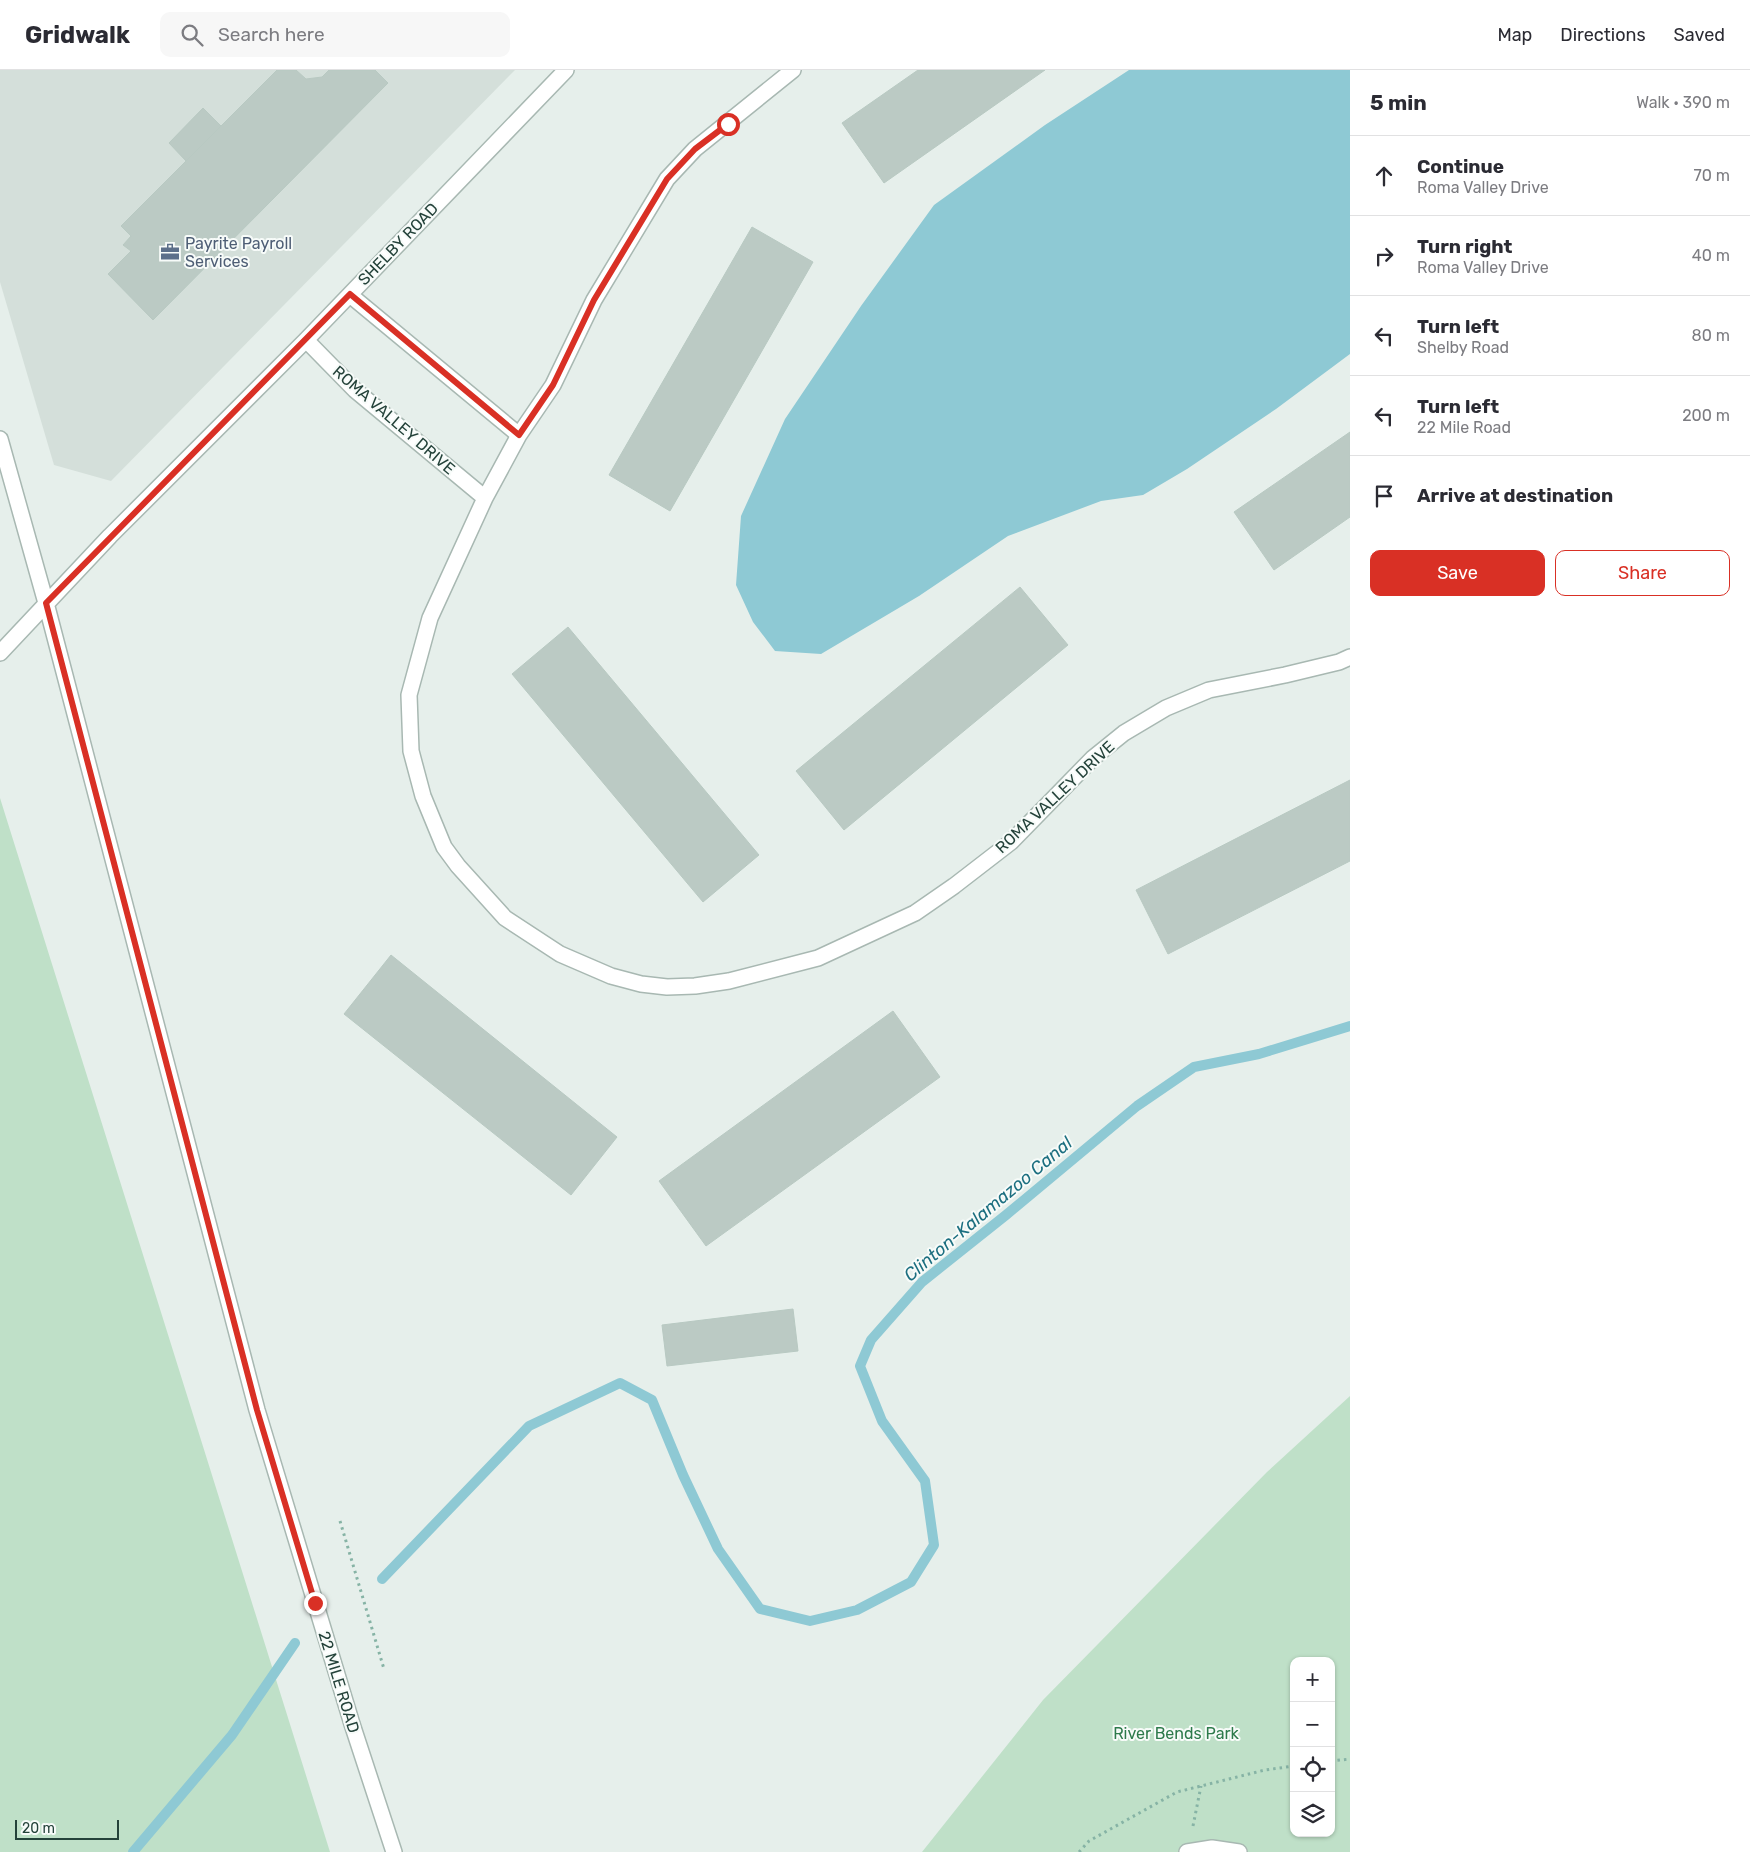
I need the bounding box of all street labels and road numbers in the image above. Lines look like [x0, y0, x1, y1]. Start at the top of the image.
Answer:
street label: SHELBY ROAD [354, 199, 442, 289]
street label: ROMA VALLEY DRIVE [329, 362, 459, 478]
street label: ROMA VALLEY DRIVE [992, 737, 1118, 857]
street label: 22 MILE ROAD [315, 1629, 363, 1735]

